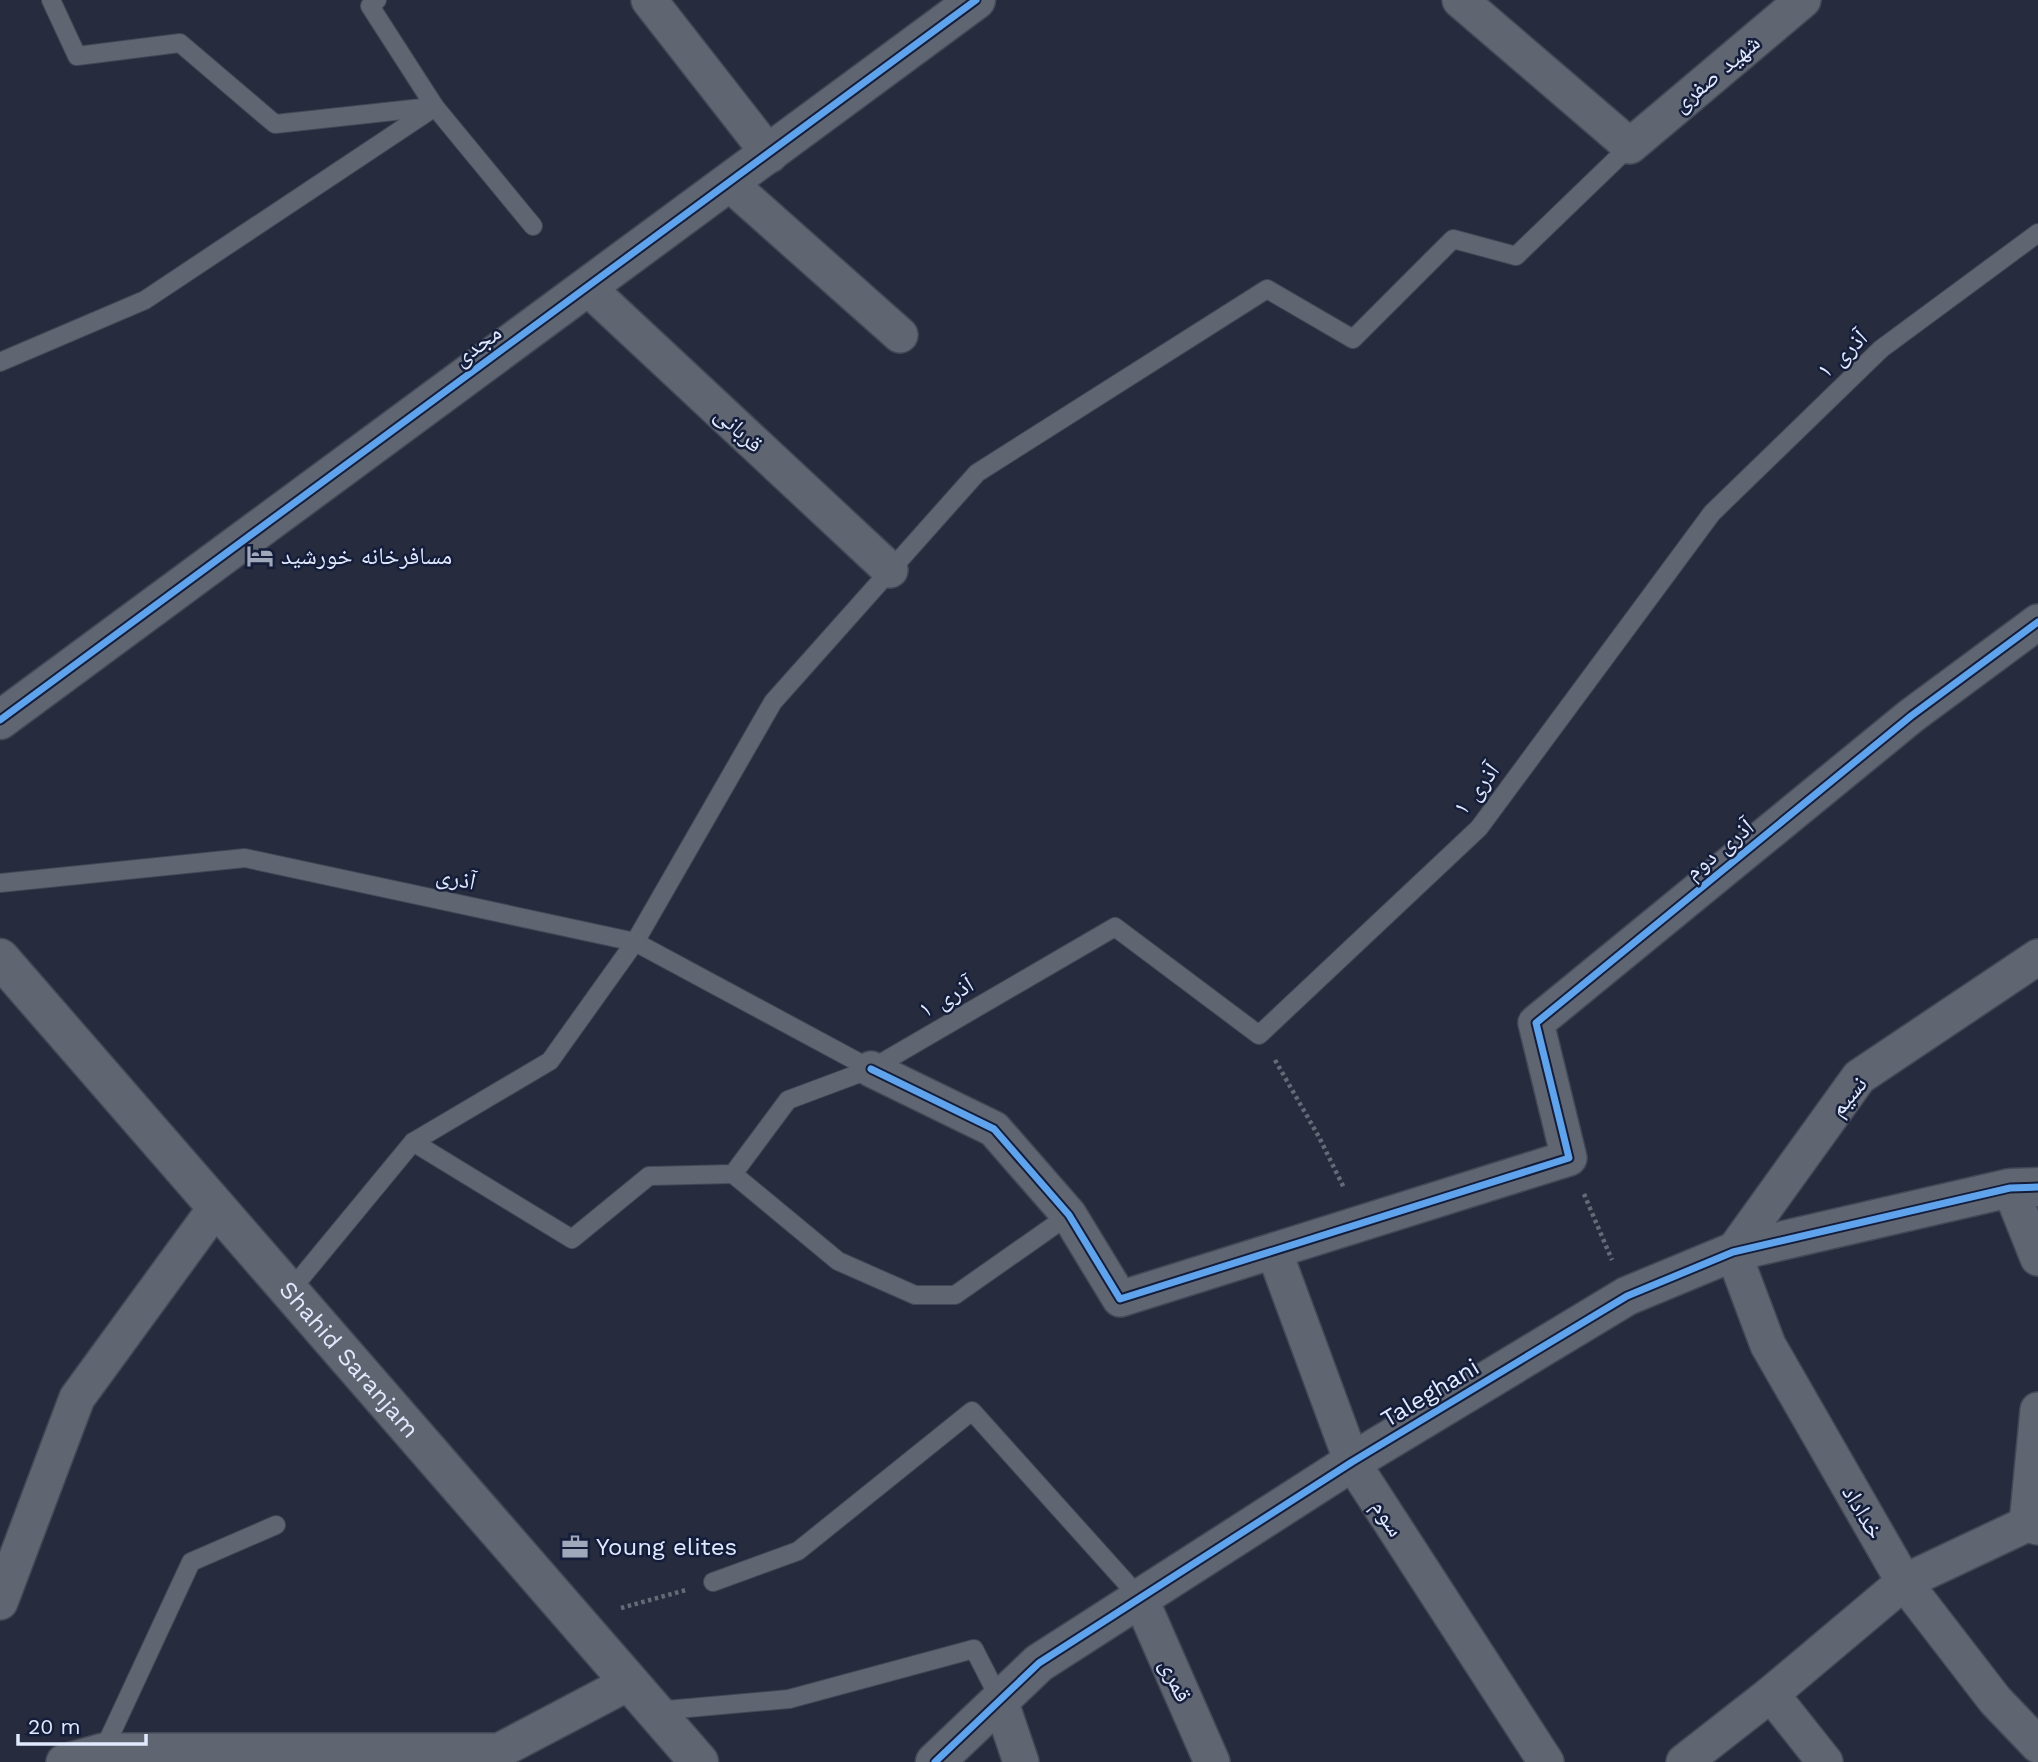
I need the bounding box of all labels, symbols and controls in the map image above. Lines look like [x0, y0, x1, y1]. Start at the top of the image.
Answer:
street label: شهید صفری [1666, 28, 1766, 118]
street label: مجدی [447, 318, 507, 372]
street label: آذری ۱ [1811, 323, 1874, 384]
street label: قربانی [709, 400, 769, 458]
hotel icon: مسافرخانه خورشید [245, 541, 275, 571]
place label: مسافرخانه خورشید [281, 542, 452, 570]
street label: آذری ۱ [1447, 757, 1506, 821]
street label: آذری دوم [1679, 812, 1761, 887]
street label: آذری [434, 860, 479, 896]
street label: آذری ۱ [914, 970, 979, 1024]
street label: نسیم [1823, 1070, 1874, 1123]
street label: Shahid Saranjam [274, 1276, 425, 1443]
street label: Taleghani [1376, 1353, 1484, 1433]
street label: خداداد [1836, 1480, 1890, 1544]
street label: سوم [1364, 1494, 1410, 1543]
office icon: Young elites [560, 1532, 590, 1562]
place label: Young elites [596, 1533, 737, 1561]
street label: قمری [1154, 1654, 1198, 1706]
scale bar [18, 1702, 145, 1746]
text: 20 m [28, 1714, 80, 1739]

